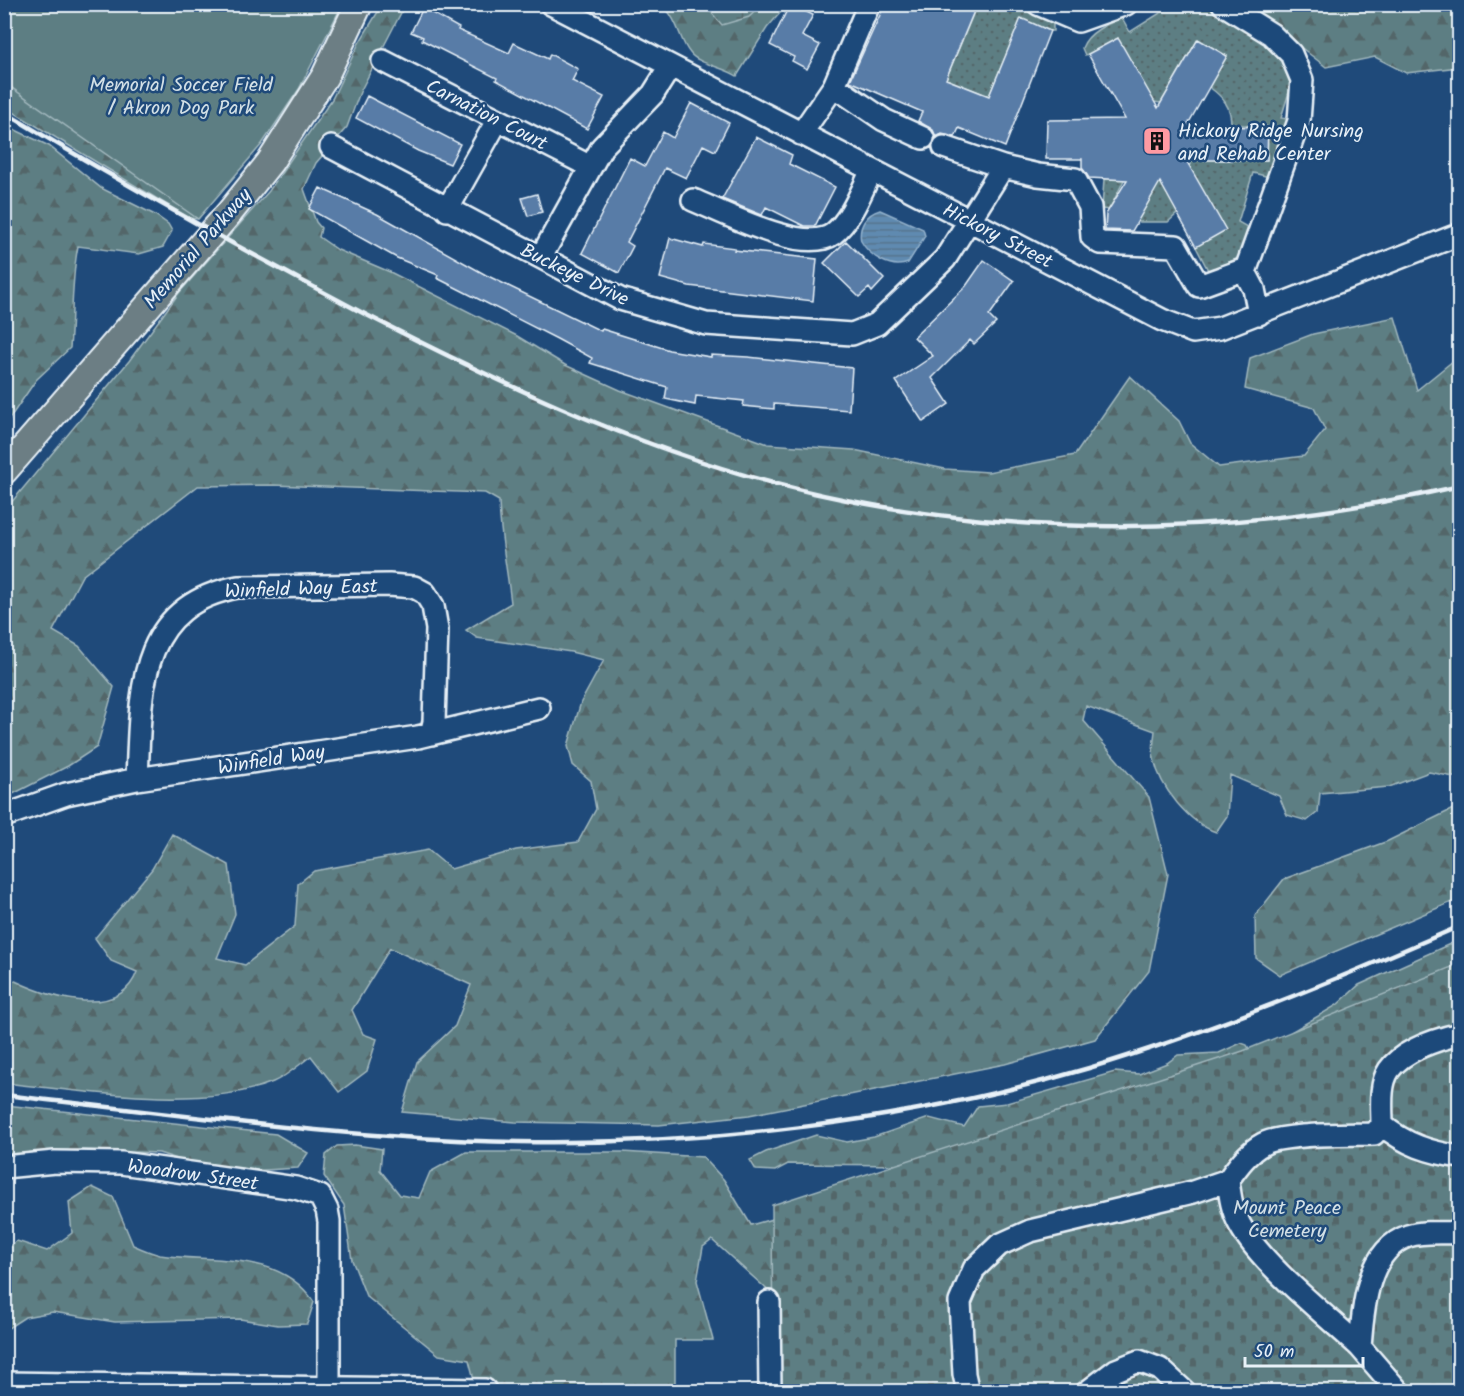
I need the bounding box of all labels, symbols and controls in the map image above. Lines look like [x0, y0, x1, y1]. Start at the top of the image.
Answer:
park label: Memorial Soccer Field / Akron Dog Park [89, 70, 274, 125]
street label: Carnation Court [419, 71, 553, 160]
place label: Hickory Ridge Nursing and Rehab Center [1178, 116, 1364, 171]
building icon: Hickory Ridge Nursing and Rehab Center [1141, 125, 1173, 157]
street label: Memorial Parkway [137, 181, 261, 317]
street label: Hickory Street [936, 195, 1058, 278]
street label: Buckeye Drive [514, 236, 634, 316]
street label: Winfield Way East [224, 571, 378, 609]
street label: Winfield Way [216, 737, 328, 785]
street label: Woodrow Street [125, 1151, 260, 1201]
park label: Mount Peace Cemetery [1233, 1193, 1341, 1248]
scale bar [1245, 1330, 1364, 1368]
text: 50 m [1254, 1338, 1294, 1367]

